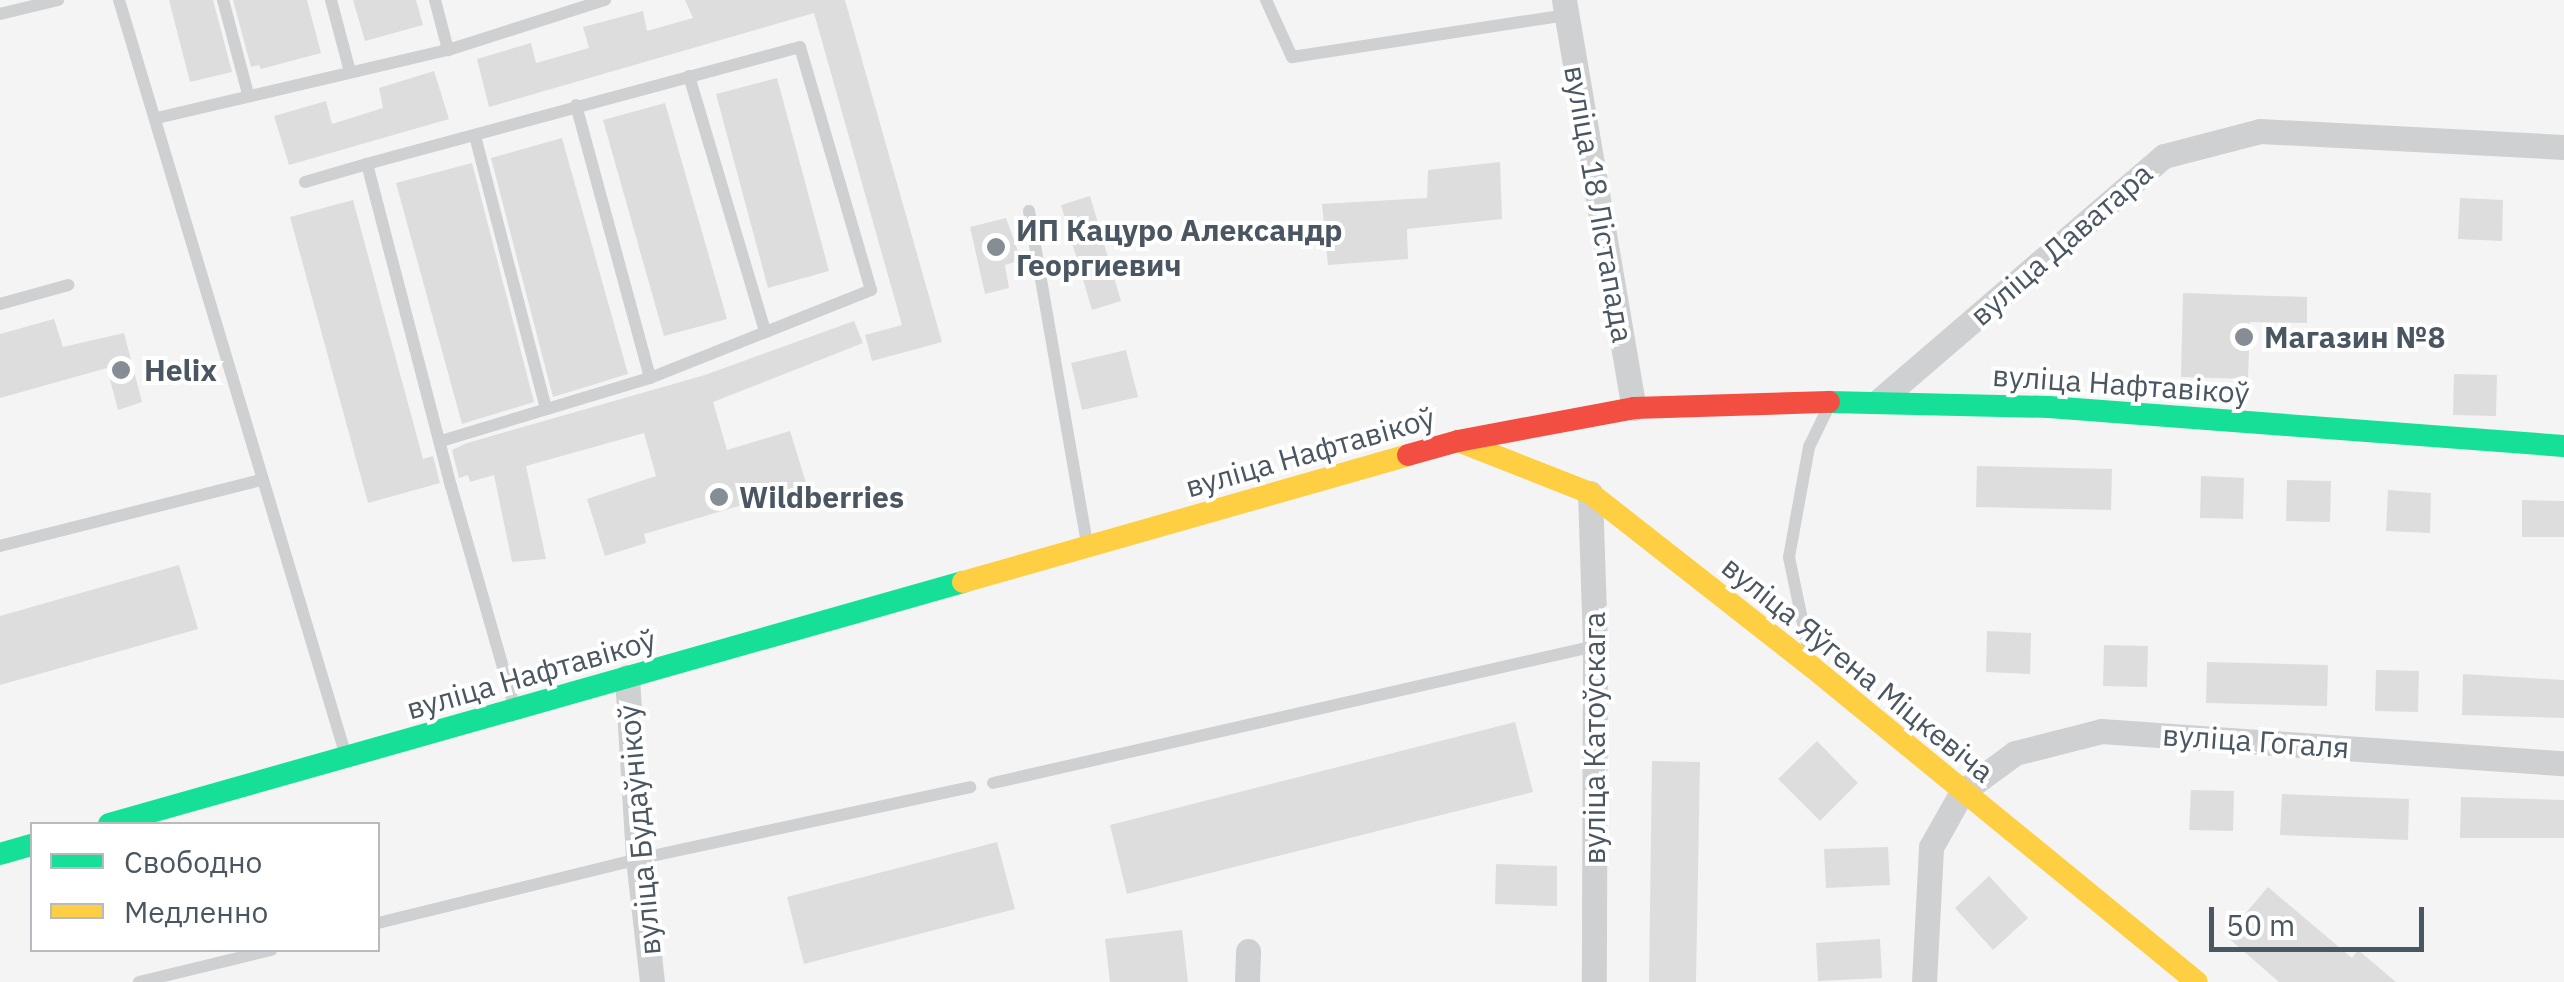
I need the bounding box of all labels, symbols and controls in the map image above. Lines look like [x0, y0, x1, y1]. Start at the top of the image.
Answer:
street label: вуліца 18 Лістапада [1557, 63, 1641, 345]
street label: вуліца Даватара [1963, 155, 2159, 333]
place label: ИП Кацуро Александр Георгиевич [1016, 212, 1343, 282]
marker: ИП Кацуро Александр Георгиевич [985, 236, 1007, 258]
place label: Магазин №8 [2264, 319, 2445, 355]
marker: Магазин №8 [2233, 326, 2255, 348]
place label: Helix [144, 352, 217, 388]
marker: Helix [108, 357, 134, 383]
street label: вуліца Нафтавікоў [1991, 357, 2251, 411]
street label: вуліца Нафтавікоў [1181, 399, 1439, 505]
place label: Wildberries [739, 479, 904, 515]
marker: Wildberries [708, 486, 730, 508]
street label: вуліца Яўгена Міцкевіча [1715, 548, 2001, 790]
street label: вуліца Катоўскага [1576, 612, 1612, 864]
street label: вуліца Нафтавікоў [402, 621, 660, 727]
street label: вуліца Будаўнікоў [610, 703, 668, 957]
street label: вуліца Гогаля [2161, 717, 2351, 765]
legend [30, 822, 380, 952]
text: Свободно [124, 842, 262, 881]
scale bar [2214, 887, 2429, 949]
text: Медленно [124, 892, 268, 931]
text: 50 m [2226, 905, 2295, 944]

